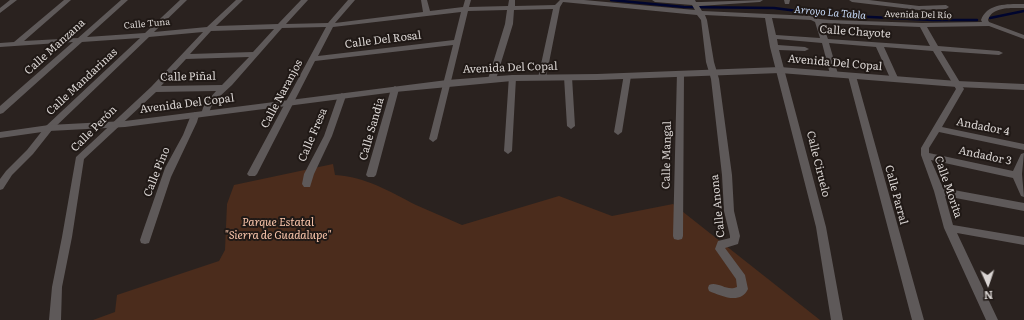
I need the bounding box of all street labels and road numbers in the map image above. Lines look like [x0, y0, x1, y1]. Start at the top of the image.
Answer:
street label: Avenida Del Río [884, 9, 952, 21]
street label: Calle Manzana [22, 16, 88, 78]
street label: Calle Tuna [123, 17, 171, 31]
street label: Calle Chayote [819, 23, 891, 41]
street label: Calle Del Rosal [344, 29, 422, 51]
street label: Calle Mandarinas [44, 46, 120, 118]
street label: Avenida Del Copal [787, 52, 883, 74]
street label: Calle Naranjos [258, 57, 306, 131]
street label: Avenida Del Copal [462, 60, 558, 76]
street label: Calle Piñal [160, 70, 216, 84]
street label: Avenida Del Copal [139, 92, 235, 116]
street label: Calle Sandia [357, 96, 387, 162]
street label: Calle Perón [68, 103, 120, 155]
street label: Calle Fresa [296, 106, 330, 164]
street label: Andador 4 [955, 115, 1011, 139]
street label: Calle Mangal [660, 121, 674, 189]
street label: Calle Ciruelo [803, 130, 833, 198]
street label: Andador 3 [957, 144, 1013, 168]
street label: Calle Pino [141, 145, 173, 199]
street label: Calle Morita [931, 154, 965, 220]
street label: Calle Parral [882, 164, 910, 226]
street label: Calle Anona [708, 174, 728, 238]

